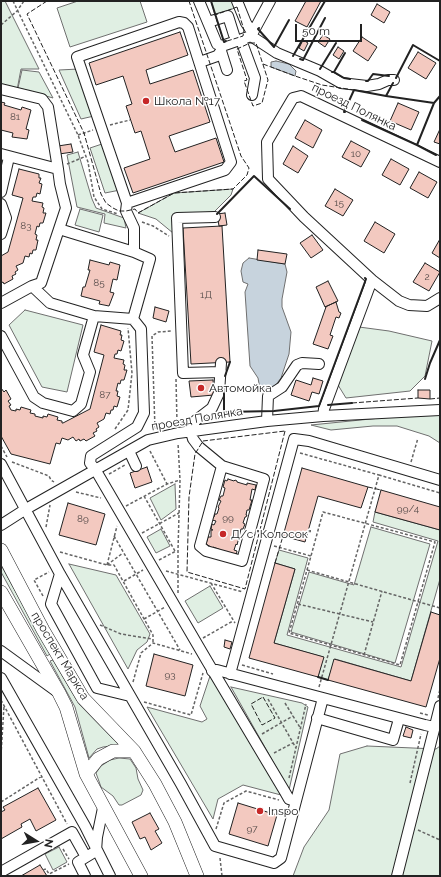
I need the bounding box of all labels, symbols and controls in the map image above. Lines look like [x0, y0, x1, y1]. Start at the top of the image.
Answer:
scale bar [297, 16, 364, 42]
text: 50 m [302, 24, 330, 38]
street label: проезд Полянка [309, 80, 399, 134]
place label: Школа №17 [154, 94, 220, 108]
marker: Школа №17 [141, 96, 151, 106]
house number: 81 [10, 111, 20, 123]
house number: 10 [351, 148, 361, 160]
house number: 15 [334, 197, 344, 209]
house number: 83 [20, 220, 32, 232]
house number: 2 [424, 271, 430, 283]
house number: 85 [93, 277, 105, 289]
house number: 1Д [200, 289, 212, 301]
place label: Автомойка [209, 381, 272, 395]
marker: Автомойка [196, 383, 206, 393]
house number: 87 [99, 389, 111, 401]
street label: проезд Полянка [150, 404, 244, 434]
house number: 99/4 [397, 503, 419, 515]
house number: 99 [222, 512, 234, 524]
house number: 89 [77, 513, 89, 525]
place label: Д/с "Колосок" [231, 527, 312, 541]
marker: Д/с "Колосок" [218, 529, 228, 539]
street label: проспект Маркса [28, 609, 92, 703]
house number: 93 [164, 669, 176, 681]
place label: Inspo [268, 804, 298, 818]
marker: Inspo [255, 806, 265, 816]
north arrow [16, 821, 56, 861]
house number: 97 [246, 823, 258, 835]
text: N [41, 838, 55, 849]

